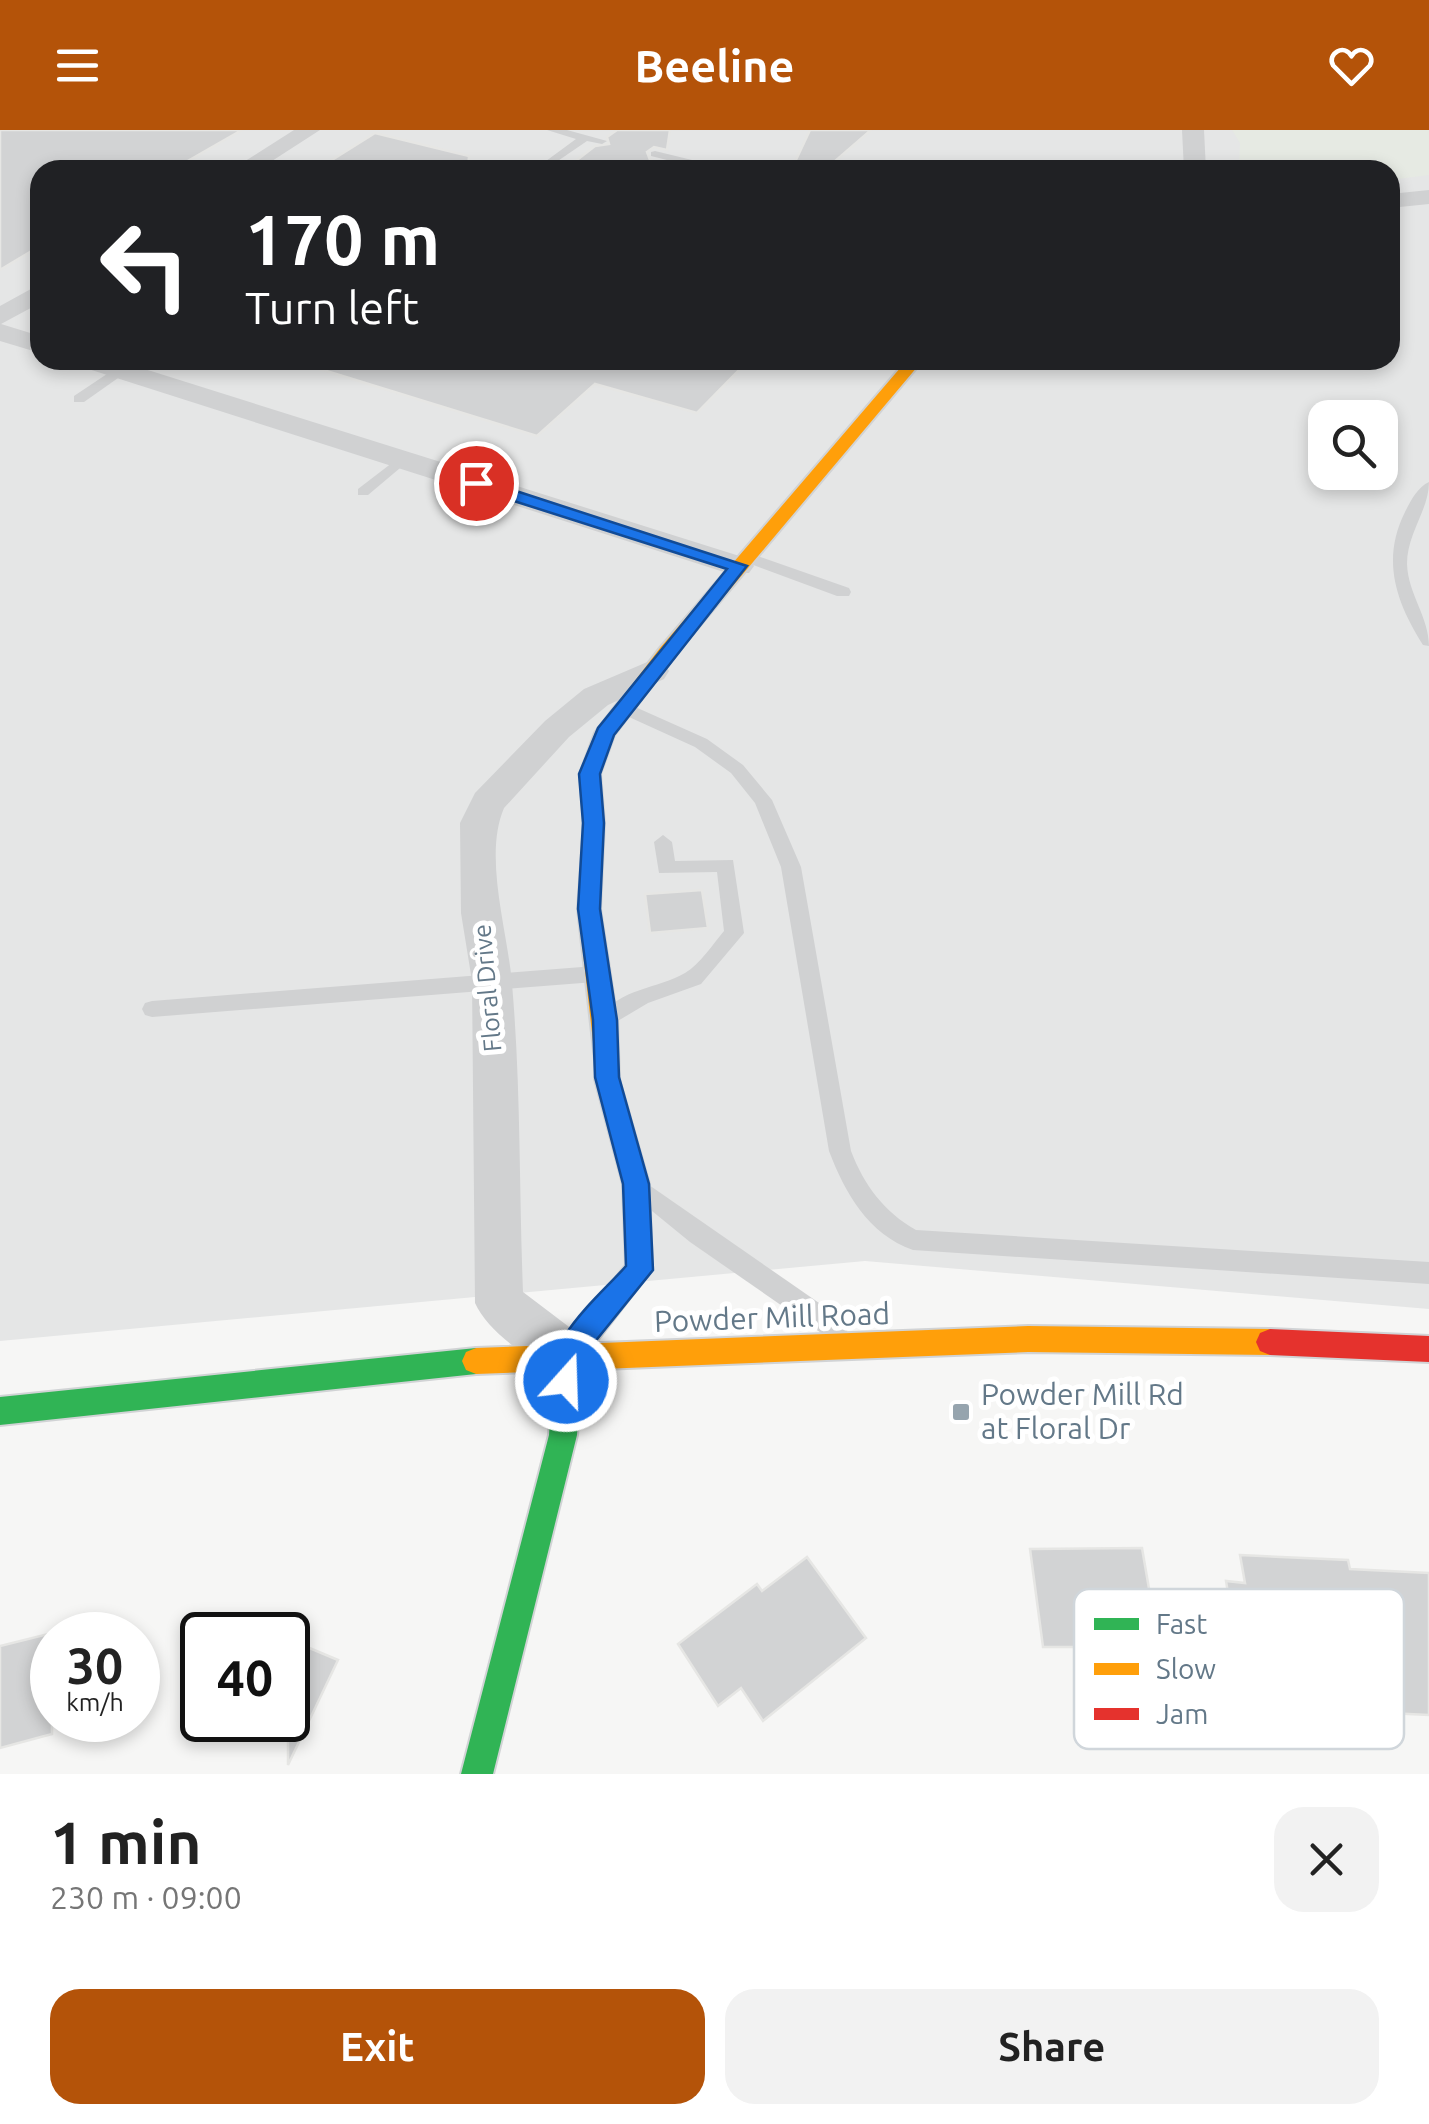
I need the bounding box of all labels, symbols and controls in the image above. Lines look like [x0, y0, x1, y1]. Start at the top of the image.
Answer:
icon: menu [50, 38, 105, 93]
icon: heart [1324, 38, 1379, 93]
text: Beeline [634, 40, 795, 91]
icon: left [80, 200, 210, 330]
text: 170 m [245, 200, 440, 278]
text: Turn left [245, 282, 419, 333]
map controls [1308, 400, 1398, 490]
button: search [1308, 400, 1398, 490]
pin [434, 441, 519, 526]
icon: arrive [449, 456, 504, 511]
street label: Floral Drive [467, 923, 507, 1053]
street label: Powder Mill Road [654, 1296, 890, 1338]
position arrow [514, 1329, 618, 1433]
place label: Powder Mill Rd at Floral Dr [981, 1377, 1184, 1445]
marker: Powder Mill Rd at Floral Dr [950, 1401, 972, 1423]
legend [1074, 1589, 1404, 1749]
text: Fast [1156, 1608, 1207, 1639]
speed limit sign: 40 [180, 1612, 310, 1742]
text: 30 [67, 1637, 123, 1693]
text: Slow [1156, 1653, 1216, 1684]
text: km/h [66, 1688, 124, 1716]
text: Jam [1156, 1698, 1208, 1729]
button: close [1274, 1807, 1379, 1912]
text: 1 min [50, 1808, 202, 1875]
text: 230 m · 09:00 [50, 1879, 242, 1915]
button: Exit [50, 1989, 705, 2104]
button: Share [725, 1989, 1379, 2104]

